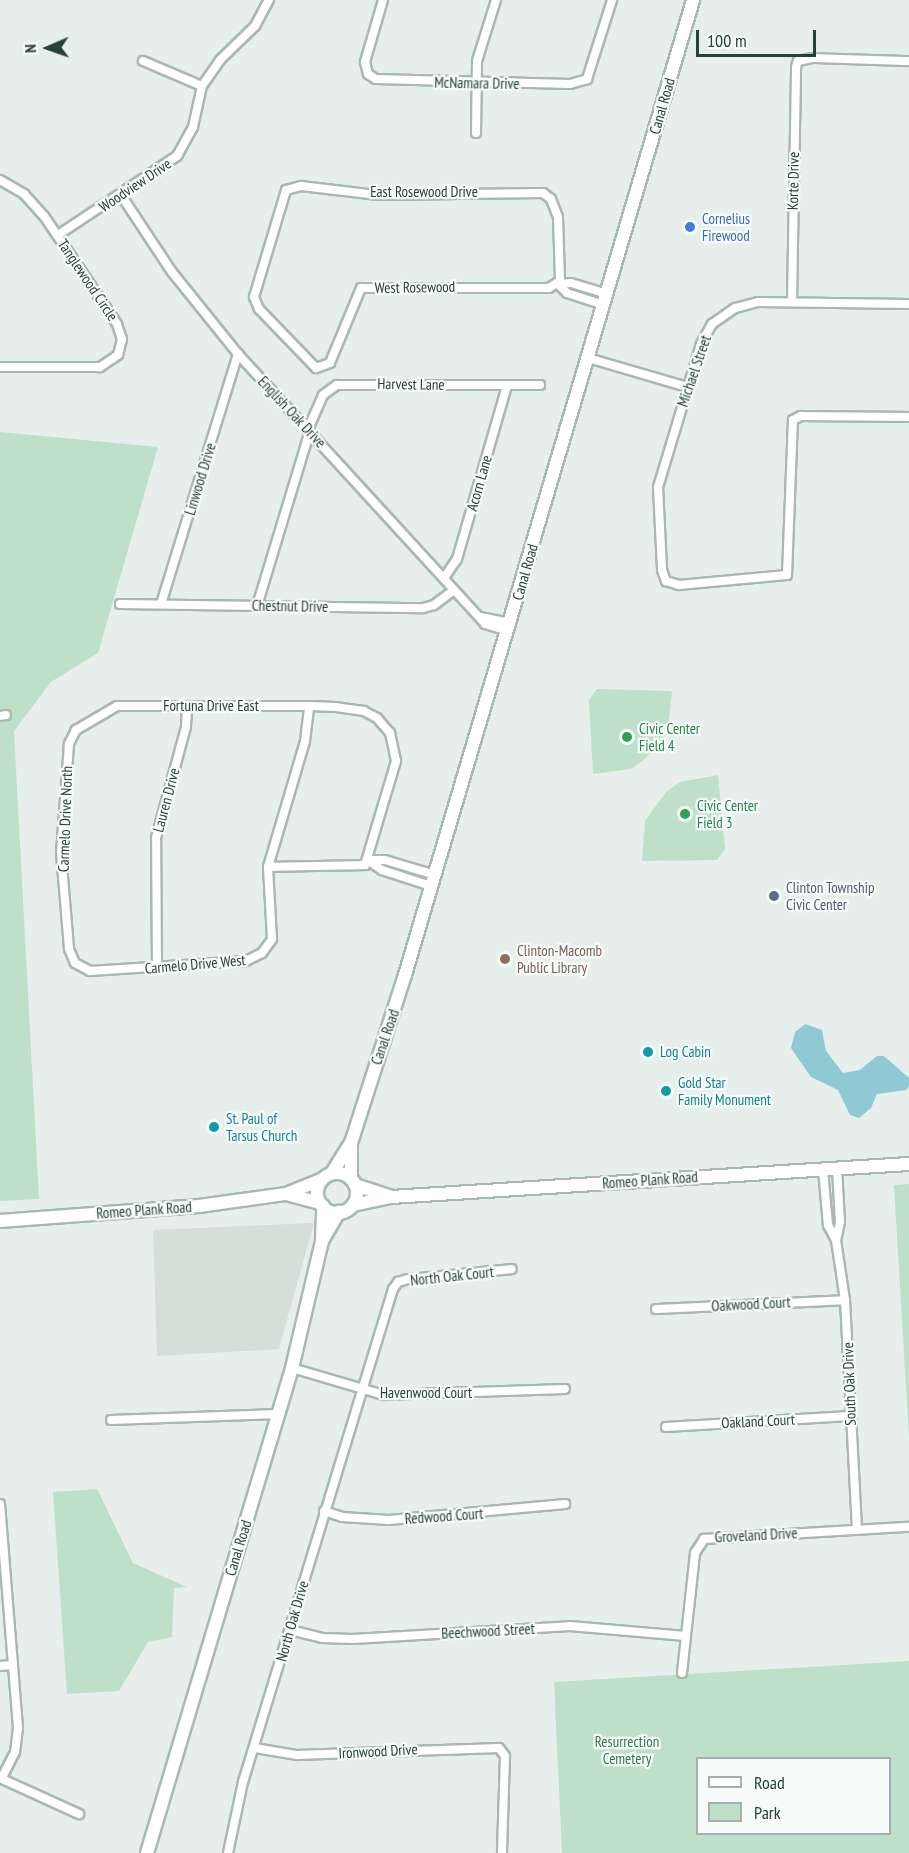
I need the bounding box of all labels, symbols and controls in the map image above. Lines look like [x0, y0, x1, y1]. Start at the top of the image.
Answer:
north arrow [18, 18, 78, 78]
scale bar [699, 18, 819, 56]
text: 100 m [707, 29, 747, 52]
text: N [20, 44, 40, 53]
street label: McNamara Drive [434, 73, 520, 93]
street label: Canal Road [645, 76, 679, 136]
street label: Korte Drive [783, 152, 803, 210]
street label: Woodview Drive [95, 154, 175, 216]
street label: East Rosewood Drive [370, 183, 478, 201]
place label: Cornelius Firewood [702, 209, 750, 244]
marker: Cornelius Firewood [683, 220, 697, 234]
street label: Tanglewood Circle [54, 236, 122, 324]
street label: West Rosewood [375, 277, 455, 297]
street label: Michael Street [673, 333, 715, 409]
street label: English Oak Drive [254, 372, 330, 452]
street label: Harvest Lane [377, 374, 445, 394]
street label: Linwood Drive [180, 441, 220, 517]
street label: Acorn Lane [462, 453, 496, 513]
street label: Canal Road [508, 542, 542, 602]
street label: Chestnut Drive [252, 596, 328, 616]
street label: Fortuna Drive East [163, 697, 259, 715]
place label: Civic Center Field 4 [639, 719, 700, 754]
marker: Civic Center Field 4 [620, 730, 634, 744]
street label: Carmelo Drive North [54, 766, 76, 872]
street label: Lauren Drive [149, 766, 183, 834]
place label: Civic Center Field 3 [697, 796, 758, 831]
marker: Civic Center Field 3 [678, 807, 692, 821]
place label: Clinton Township Civic Center [786, 878, 875, 913]
marker: Clinton Township Civic Center [767, 889, 781, 903]
place label: Clinton-Macomb Public Library [517, 941, 602, 976]
street label: Carmelo Drive West [144, 951, 246, 977]
marker: Clinton-Macomb Public Library [498, 952, 512, 966]
street label: Canal Road [367, 1007, 403, 1067]
place label: Log Cabin [660, 1043, 711, 1061]
marker: Log Cabin [641, 1045, 655, 1059]
place label: Gold Star Family Monument [678, 1073, 771, 1108]
marker: Gold Star Family Monument [659, 1084, 673, 1098]
place label: St. Paul of Tarsus Church [226, 1109, 297, 1144]
marker: St. Paul of Tarsus Church [207, 1120, 221, 1134]
street label: Romeo Plank Road [601, 1168, 699, 1192]
street label: Romeo Plank Road [95, 1198, 193, 1222]
street label: North Oak Court [409, 1263, 495, 1289]
street label: Oakwood Court [711, 1293, 791, 1315]
street label: South Oak Drive [839, 1342, 859, 1426]
street label: Havenwood Court [380, 1384, 472, 1402]
street label: Oakland Court [721, 1410, 795, 1432]
street label: Redwood Court [404, 1504, 484, 1528]
street label: Canal Road [221, 1518, 255, 1578]
street label: Groveland Drive [714, 1524, 798, 1546]
street label: North Oak Drive [272, 1578, 312, 1664]
street label: Beechwood Street [441, 1620, 535, 1642]
park label: Resurrection Cemetery [595, 1732, 659, 1767]
street label: Ironwood Drive [338, 1740, 418, 1762]
legend [696, 1757, 891, 1835]
text: Road [754, 1771, 785, 1794]
text: Park [754, 1801, 781, 1824]

